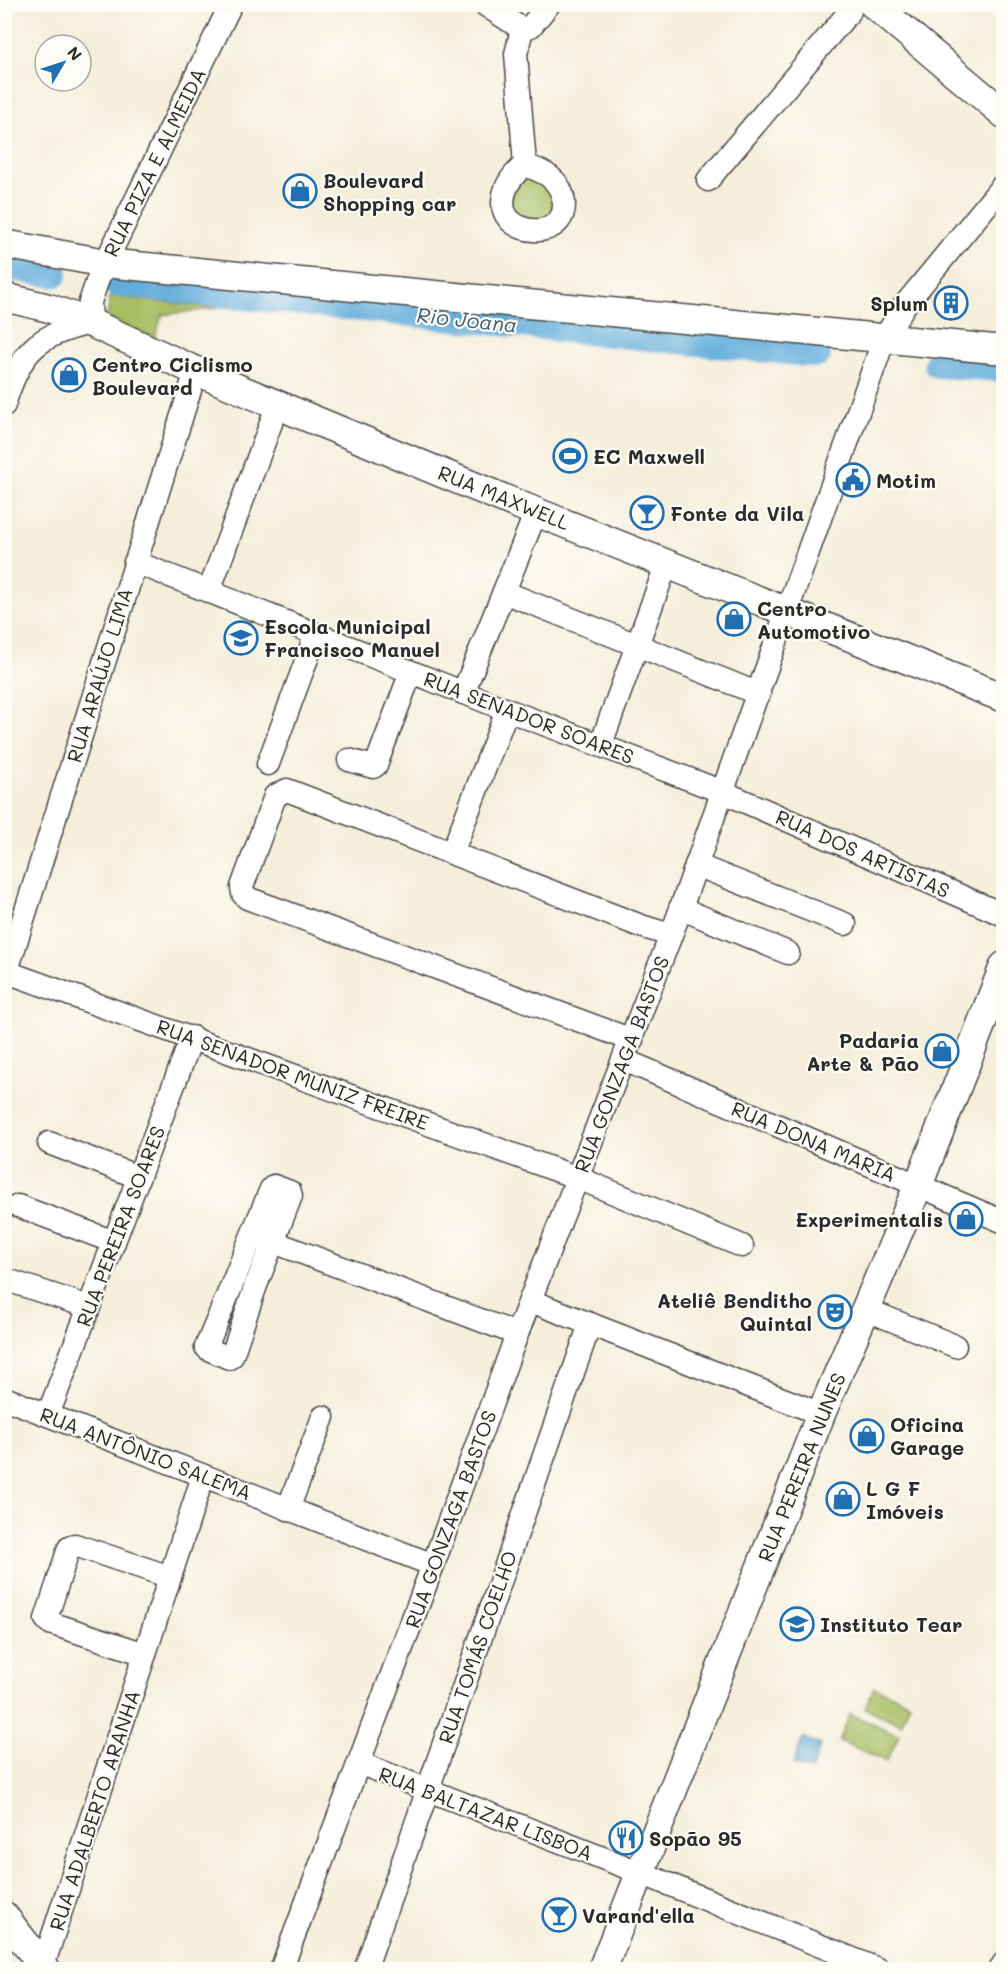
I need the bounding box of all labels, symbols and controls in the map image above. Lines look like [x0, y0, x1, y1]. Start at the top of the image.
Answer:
north arrow [33, 33, 93, 93]
text: N [63, 42, 87, 65]
street label: RUA PIZA E ALMEIDA [97, 63, 211, 261]
place label: Boulevard Shopping car [323, 167, 457, 216]
shop icon: Boulevard Shopping car [282, 173, 318, 209]
building icon: Splum [933, 285, 969, 321]
place label: Splum [870, 290, 928, 316]
water label: Rio Joana [415, 300, 519, 338]
place label: Centro Ciclismo Boulevard [92, 351, 253, 400]
shop icon: Centro Ciclismo Boulevard [51, 357, 87, 393]
sports icon: EC Maxwell [552, 438, 588, 474]
place label: EC Maxwell [593, 443, 705, 469]
street label: RUA MAXWELL [434, 459, 574, 535]
public building icon: Motim [835, 462, 871, 498]
place label: Motim [876, 467, 936, 493]
bar icon: Fonte da Vila [629, 495, 665, 531]
place label: Fonte da Vila [670, 500, 804, 526]
street label: RUA ARAÚJO LIMA [60, 584, 138, 766]
place label: Centro Automotivo [757, 595, 870, 644]
shop icon: Centro Automotivo [716, 601, 752, 637]
place label: Escola Municipal Francisco Manuel [264, 613, 440, 662]
school or university icon: Escola Municipal Francisco Manuel [223, 620, 259, 656]
street label: RUA SENADOR SOARES [420, 665, 638, 769]
street label: RUA DOS ARTISTAS [772, 803, 954, 903]
street label: RUA GONZAGA BASTOS [568, 952, 674, 1176]
street label: RUA SENADOR MUNIZ FREIRE [153, 1013, 433, 1135]
place label: Padaria Arte & Pão [806, 1027, 919, 1076]
shop icon: Padaria Arte & Pão [924, 1033, 960, 1069]
street label: RUA DONA MARIA [728, 1095, 900, 1187]
street label: RUA PEREIRA SOARES [70, 1122, 170, 1330]
shop icon: Experimentalis [948, 1201, 984, 1237]
place label: Experimentalis [795, 1206, 943, 1232]
place label: Ateliê Benditho Quintal [657, 1287, 812, 1336]
theatre icon: Ateliê Benditho Quintal [817, 1294, 853, 1330]
street label: RUA PEREIRA NUNES [751, 1369, 851, 1565]
street label: RUA ANTÔNIO SALEMA [36, 1401, 256, 1505]
street label: RUA GONZAGA BASTOS [398, 1407, 502, 1631]
place label: Oficina Garage [890, 1411, 964, 1460]
shop icon: Oficina Garage [849, 1418, 885, 1454]
place label: L G F Imóveis [866, 1475, 944, 1524]
shop icon: L G F Imóveis [825, 1481, 861, 1517]
street label: RUA TOMÁS COELHO [432, 1547, 522, 1747]
school or university icon: Instituto Tear [779, 1606, 815, 1642]
place label: Instituto Tear [820, 1611, 962, 1637]
street label: RUA ADALBERTO ARANHA [43, 1686, 145, 1934]
street label: RUA BALTAZAR LISBOA [375, 1760, 597, 1866]
restaurant icon: Sopão 95 [608, 1820, 644, 1856]
place label: Sopão 95 [649, 1825, 742, 1851]
bar icon: Varand'ella [541, 1897, 577, 1933]
place label: Varand'ella [582, 1902, 695, 1928]

